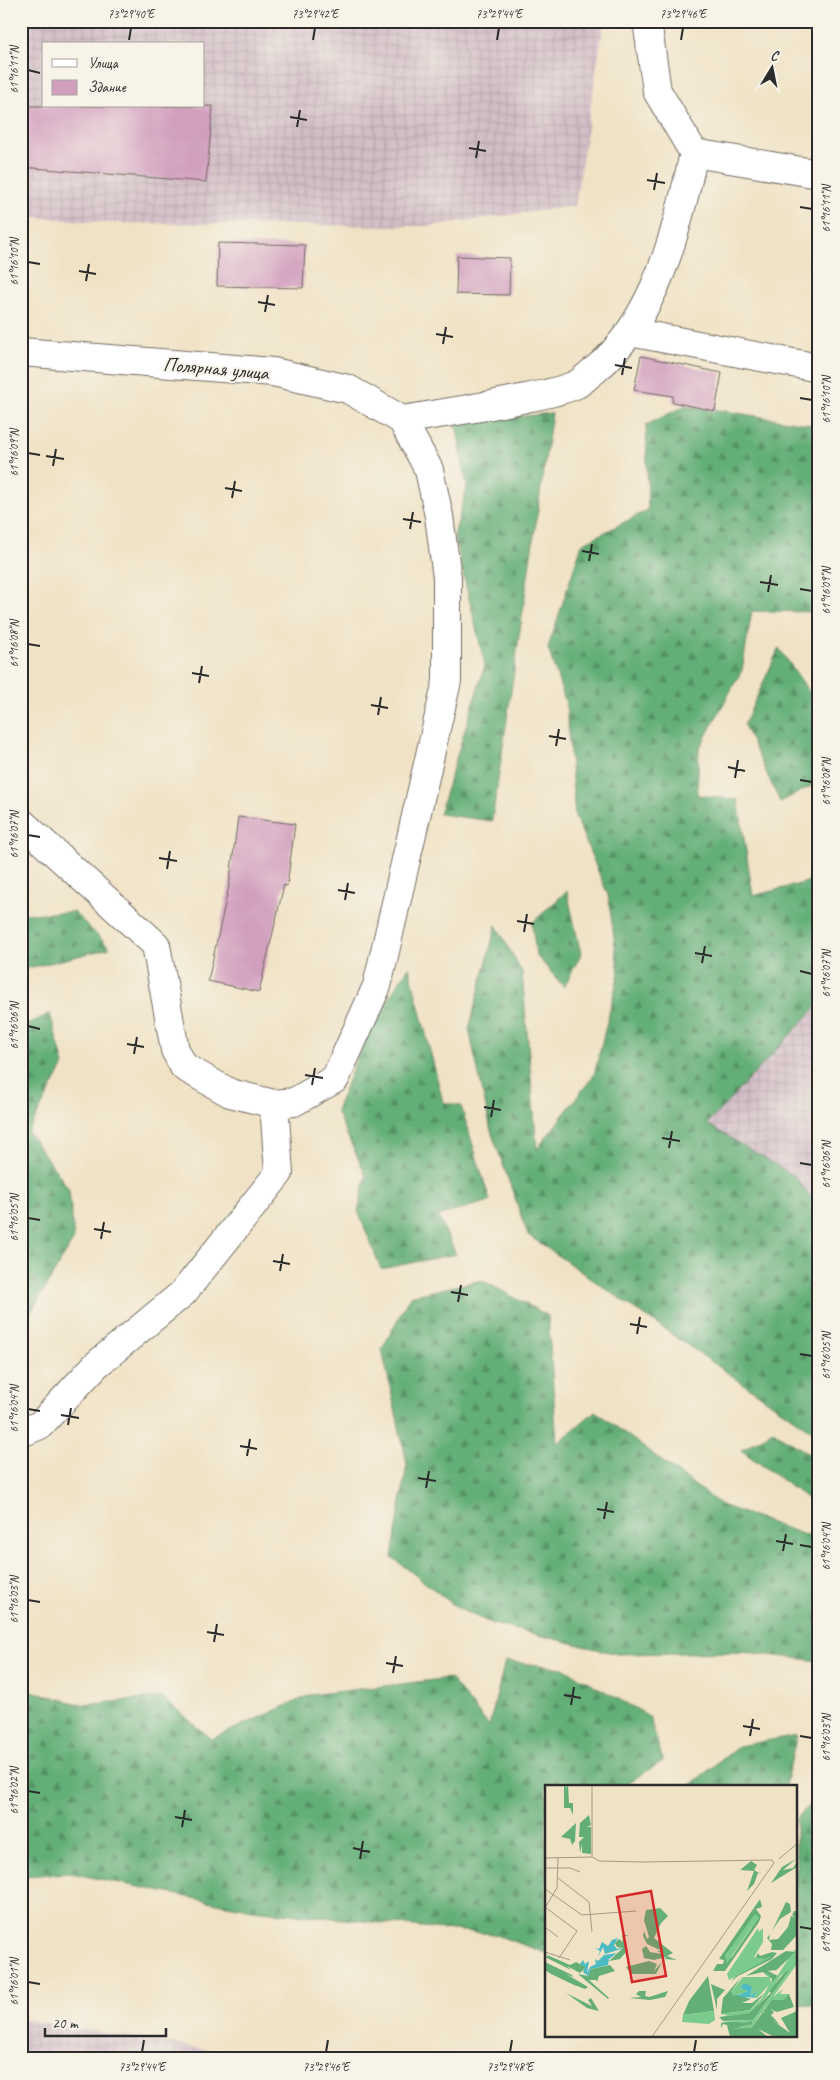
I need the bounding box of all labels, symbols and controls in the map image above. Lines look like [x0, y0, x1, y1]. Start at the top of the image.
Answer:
text: 73°29'40"E [108, 6, 156, 22]
text: 73°29'42"E [292, 6, 340, 22]
text: 73°29'44"E [476, 6, 524, 22]
text: 73°29'46"E [660, 6, 708, 22]
legend [42, 42, 205, 108]
north arrow [748, 42, 798, 92]
text: 61°16'11"N [6, 45, 22, 94]
text: С [769, 47, 781, 65]
text: Улица [88, 54, 119, 73]
text: Здание [88, 78, 127, 97]
text: 61°16'11"N [818, 184, 834, 233]
text: 61°16'10"N [6, 237, 22, 286]
street label: Полярная улица [162, 351, 271, 386]
text: 61°16'10"N [818, 375, 834, 424]
text: 61°16'09"N [6, 428, 22, 477]
text: 61°16'09"N [818, 566, 834, 615]
text: 61°16'08"N [6, 619, 22, 668]
text: 61°16'08"N [818, 757, 834, 806]
text: 61°16'07"N [6, 810, 22, 859]
text: 61°16'07"N [818, 949, 834, 998]
text: 61°16'06"N [6, 1001, 22, 1050]
text: 61°16'06"N [818, 1140, 834, 1189]
text: 61°16'05"N [6, 1193, 22, 1242]
text: 61°16'05"N [818, 1331, 834, 1380]
text: 61°16'04"N [6, 1384, 22, 1433]
text: 61°16'04"N [818, 1522, 834, 1571]
text: 61°16'03"N [6, 1575, 22, 1624]
text: 61°16'03"N [818, 1713, 834, 1762]
text: 61°16'02"N [6, 1766, 22, 1815]
inset map [545, 1785, 798, 2038]
text: 61°16'02"N [818, 1904, 834, 1953]
text: 61°16'01"N [6, 1957, 22, 2006]
scale bar [45, 2005, 166, 2037]
text: 20 m [52, 2014, 79, 2033]
text: 73°29'44"E [119, 2059, 167, 2075]
text: 73°29'46"E [303, 2059, 351, 2075]
text: 73°29'48"E [487, 2059, 535, 2075]
text: 73°29'50"E [671, 2059, 719, 2075]

